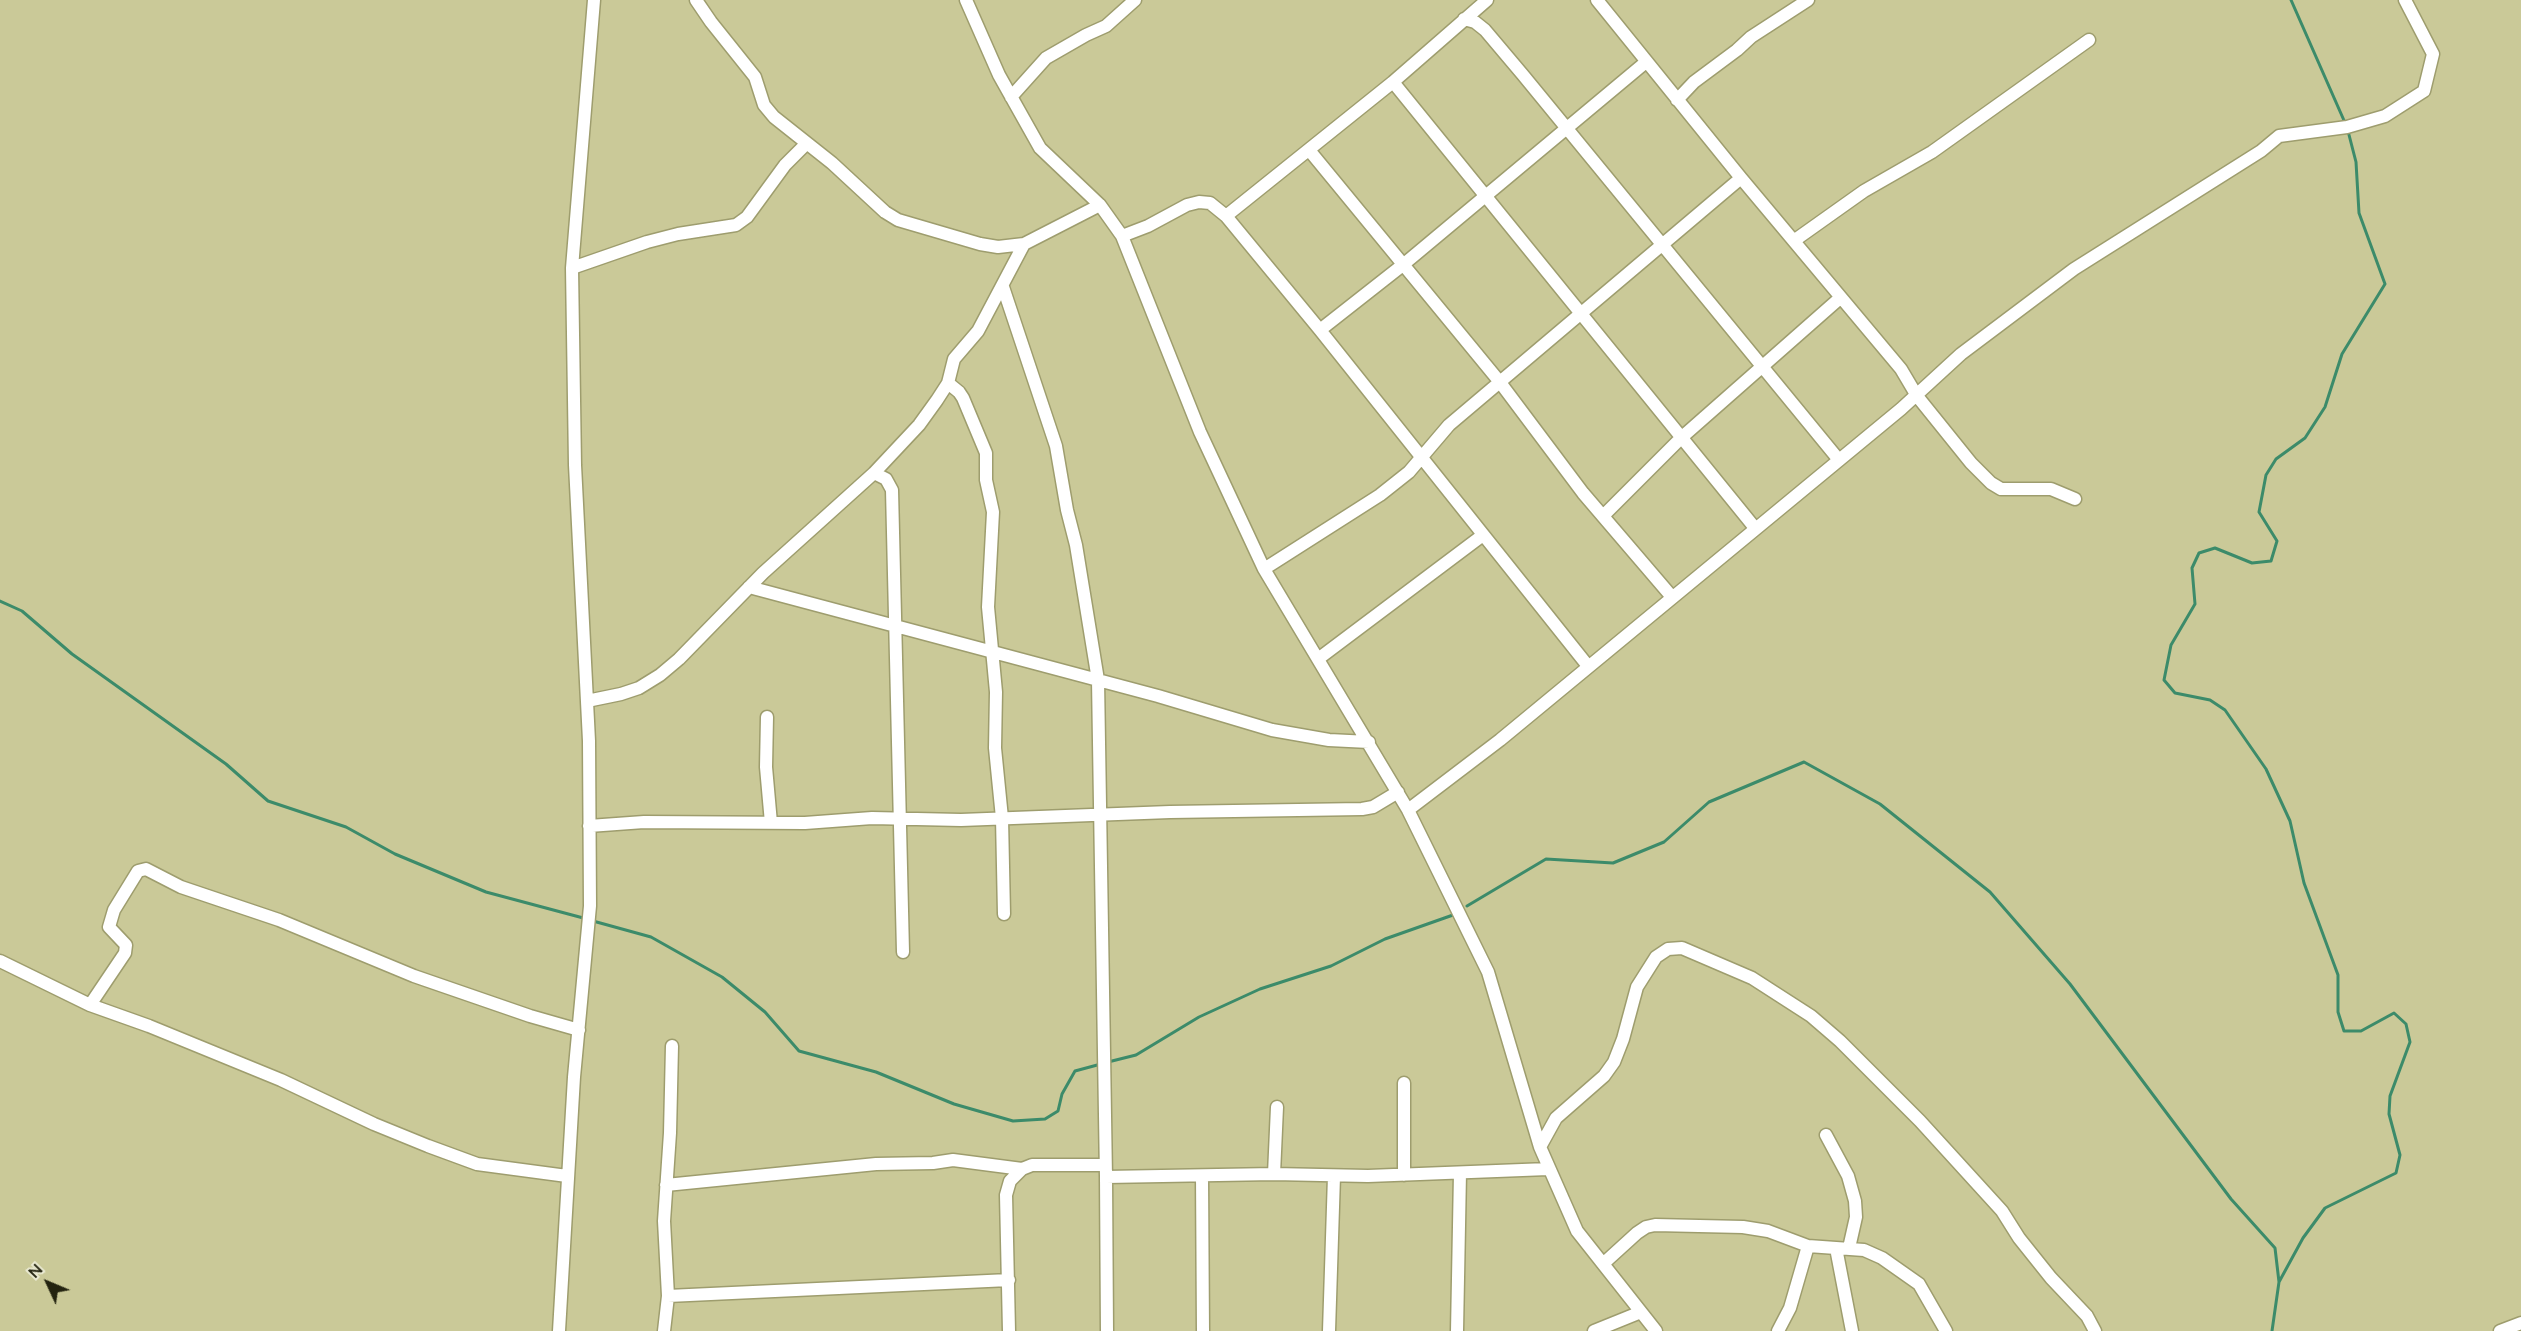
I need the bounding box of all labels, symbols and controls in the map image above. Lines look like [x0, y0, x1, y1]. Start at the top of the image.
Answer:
north arrow [18, 1253, 78, 1313]
text: N [24, 1259, 46, 1281]

